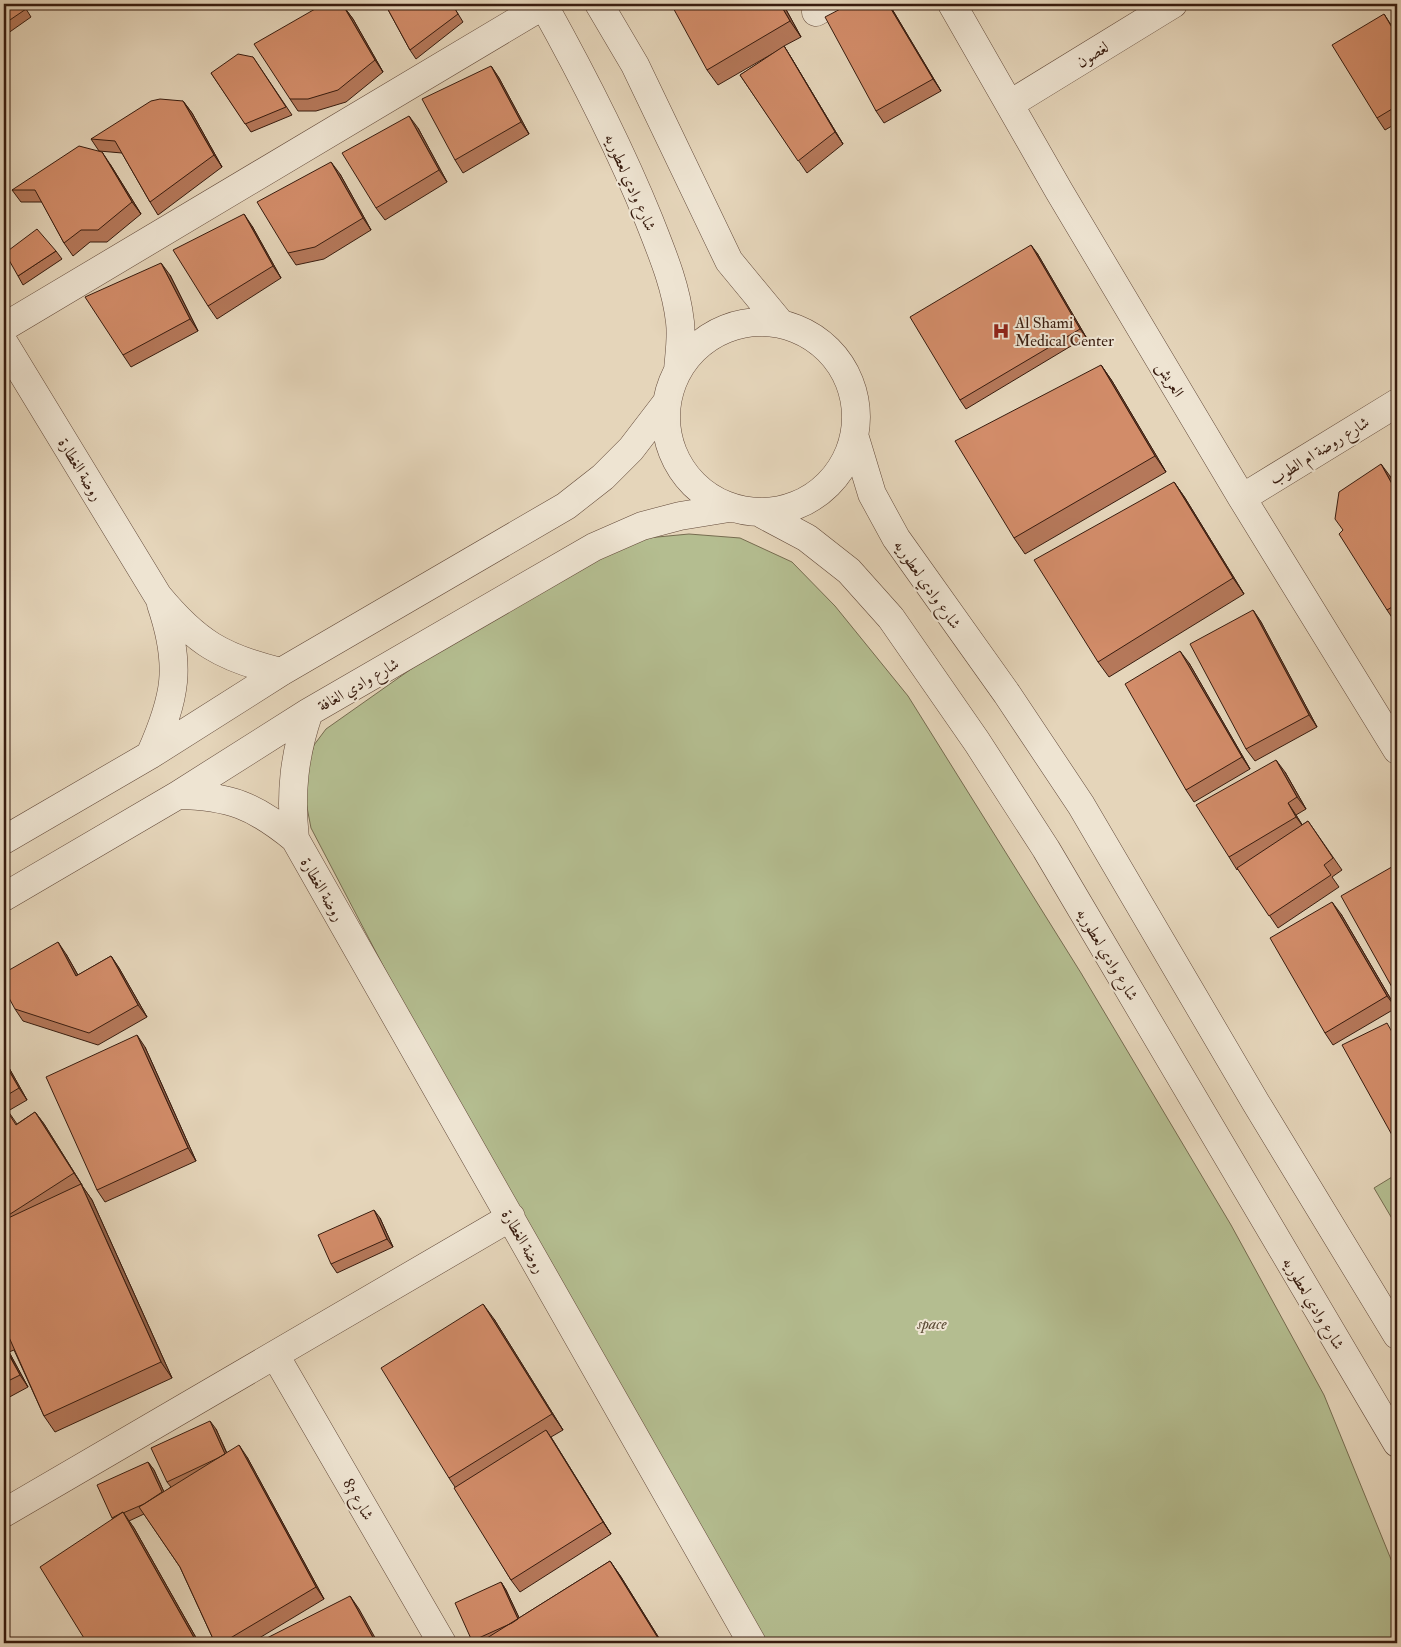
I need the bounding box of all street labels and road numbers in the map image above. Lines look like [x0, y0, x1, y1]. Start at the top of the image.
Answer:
street label: لغصون [1072, 37, 1113, 73]
street label: شارع وادي لعطوريه [597, 131, 660, 235]
street label: العريش [1152, 358, 1188, 401]
street label: شارع روضة ام الطوب [1266, 412, 1375, 493]
street label: روضة الغطارة [53, 434, 107, 505]
street label: شارع وادي لعطوريه [887, 536, 965, 635]
street label: شارع وادي الغافة [314, 654, 404, 719]
street label: روضة الغطارة [296, 854, 348, 925]
street label: شارع وادي لعطوريه [1069, 905, 1143, 1006]
street label: روضة الغطارة [497, 1206, 549, 1277]
street label: شارع وادي لعطوريه [1275, 1254, 1349, 1355]
street label: شارع 83 [336, 1475, 378, 1525]

